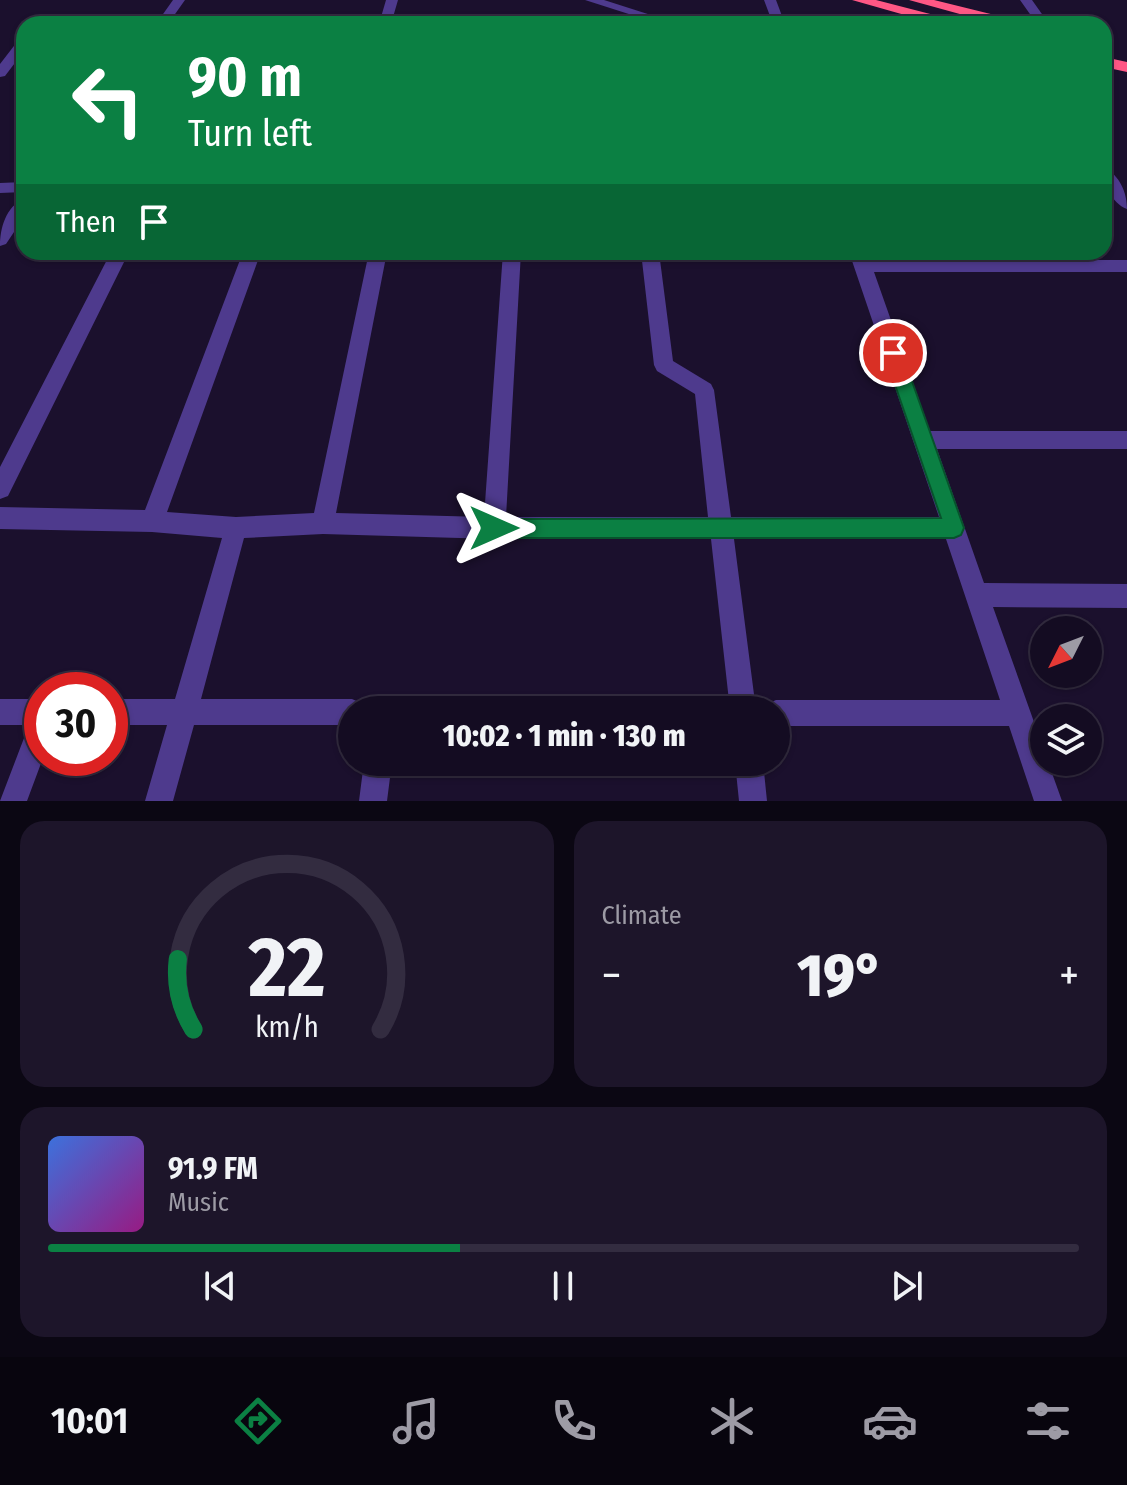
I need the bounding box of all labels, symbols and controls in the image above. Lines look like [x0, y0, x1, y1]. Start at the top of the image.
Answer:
text: 90 m [188, 44, 302, 111]
icon: left [56, 48, 160, 152]
text: Turn left [188, 112, 312, 156]
icon: arrive [132, 200, 176, 244]
text: Then [56, 204, 116, 240]
pin [859, 319, 927, 387]
icon: arrive [871, 331, 915, 375]
position arrow [452, 486, 536, 570]
north arrow [1030, 616, 1102, 688]
map controls [1030, 616, 1102, 776]
speed limit sign: 30 [24, 672, 128, 776]
button: layers [1030, 704, 1102, 776]
text: 10:02 · 1 min · 130 m [443, 718, 686, 754]
text: Climate [602, 900, 682, 931]
text: 22 [247, 918, 325, 1018]
text: 19° [797, 940, 883, 1012]
text: − [602, 949, 621, 1002]
text: + [1059, 949, 1079, 1002]
text: km/h [255, 1010, 319, 1045]
text: 91.9 FM [168, 1151, 258, 1187]
text: Music [168, 1187, 229, 1218]
icon: previous [198, 1264, 242, 1308]
icon: pause [541, 1264, 585, 1308]
icon: next [885, 1264, 929, 1308]
icon: directions [230, 1393, 286, 1449]
icon: music [388, 1393, 444, 1449]
icon: phone [546, 1393, 602, 1449]
icon: climate [704, 1393, 760, 1449]
icon: car [862, 1393, 918, 1449]
icon: filters [1020, 1393, 1076, 1449]
text: 10:01 [51, 1399, 128, 1443]

